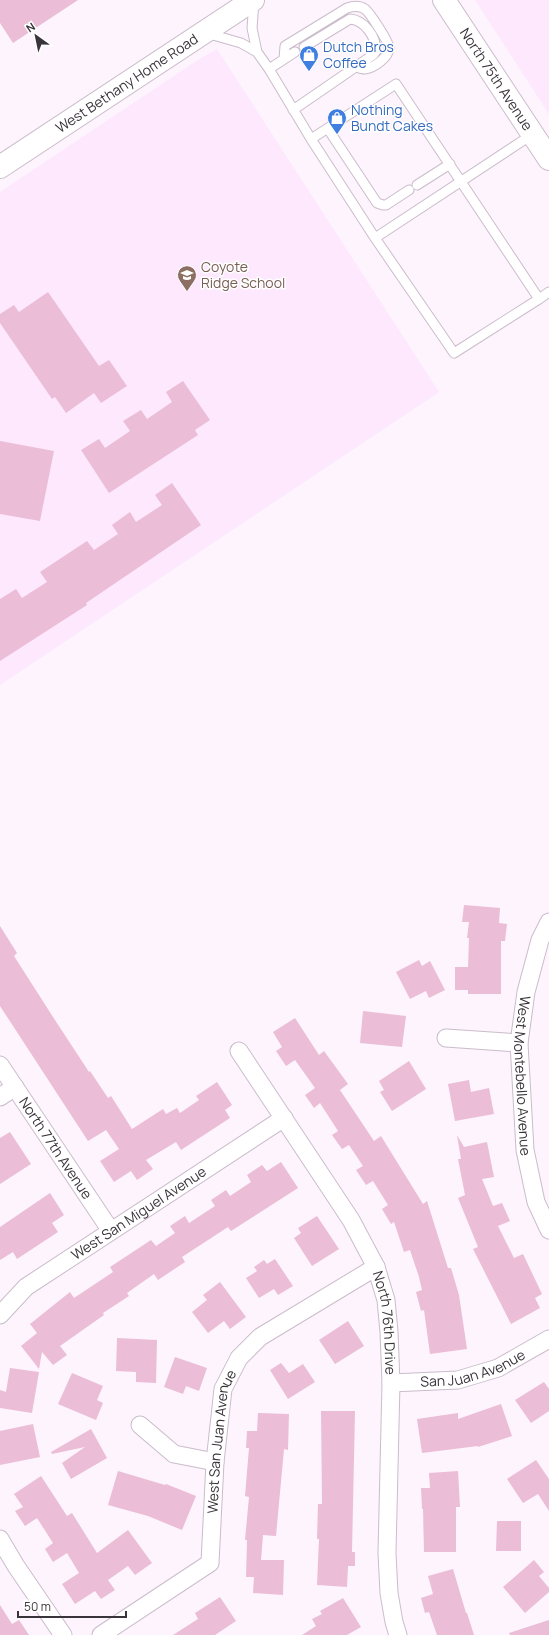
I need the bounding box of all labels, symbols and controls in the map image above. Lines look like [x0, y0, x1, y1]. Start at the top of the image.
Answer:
north arrow [16, 16, 56, 56]
text: N [23, 19, 38, 36]
street label: North 75th Avenue [456, 24, 538, 134]
street label: West Bethany Home Road [52, 29, 201, 137]
place label: Dutch Bros Coffee [323, 37, 394, 72]
shop icon: Dutch Bros Coffee [298, 44, 320, 72]
place label: Nothing Bundt Cakes [351, 100, 433, 135]
shop icon: Nothing Bundt Cakes [326, 107, 348, 135]
place label: Coyote Ridge School [201, 257, 285, 292]
school or university icon: Coyote Ridge School [176, 264, 198, 292]
street label: West Montebello Avenue [510, 995, 536, 1157]
street label: North 77th Avenue [15, 1093, 97, 1203]
street label: West San Miguel Avenue [67, 1162, 210, 1264]
street label: North 76th Drive [369, 1268, 401, 1375]
street label: San Juan Avenue [420, 1345, 528, 1391]
street label: West San Juan Avenue [202, 1366, 240, 1514]
scale bar [18, 1593, 126, 1619]
text: 50 m [24, 1598, 51, 1615]

